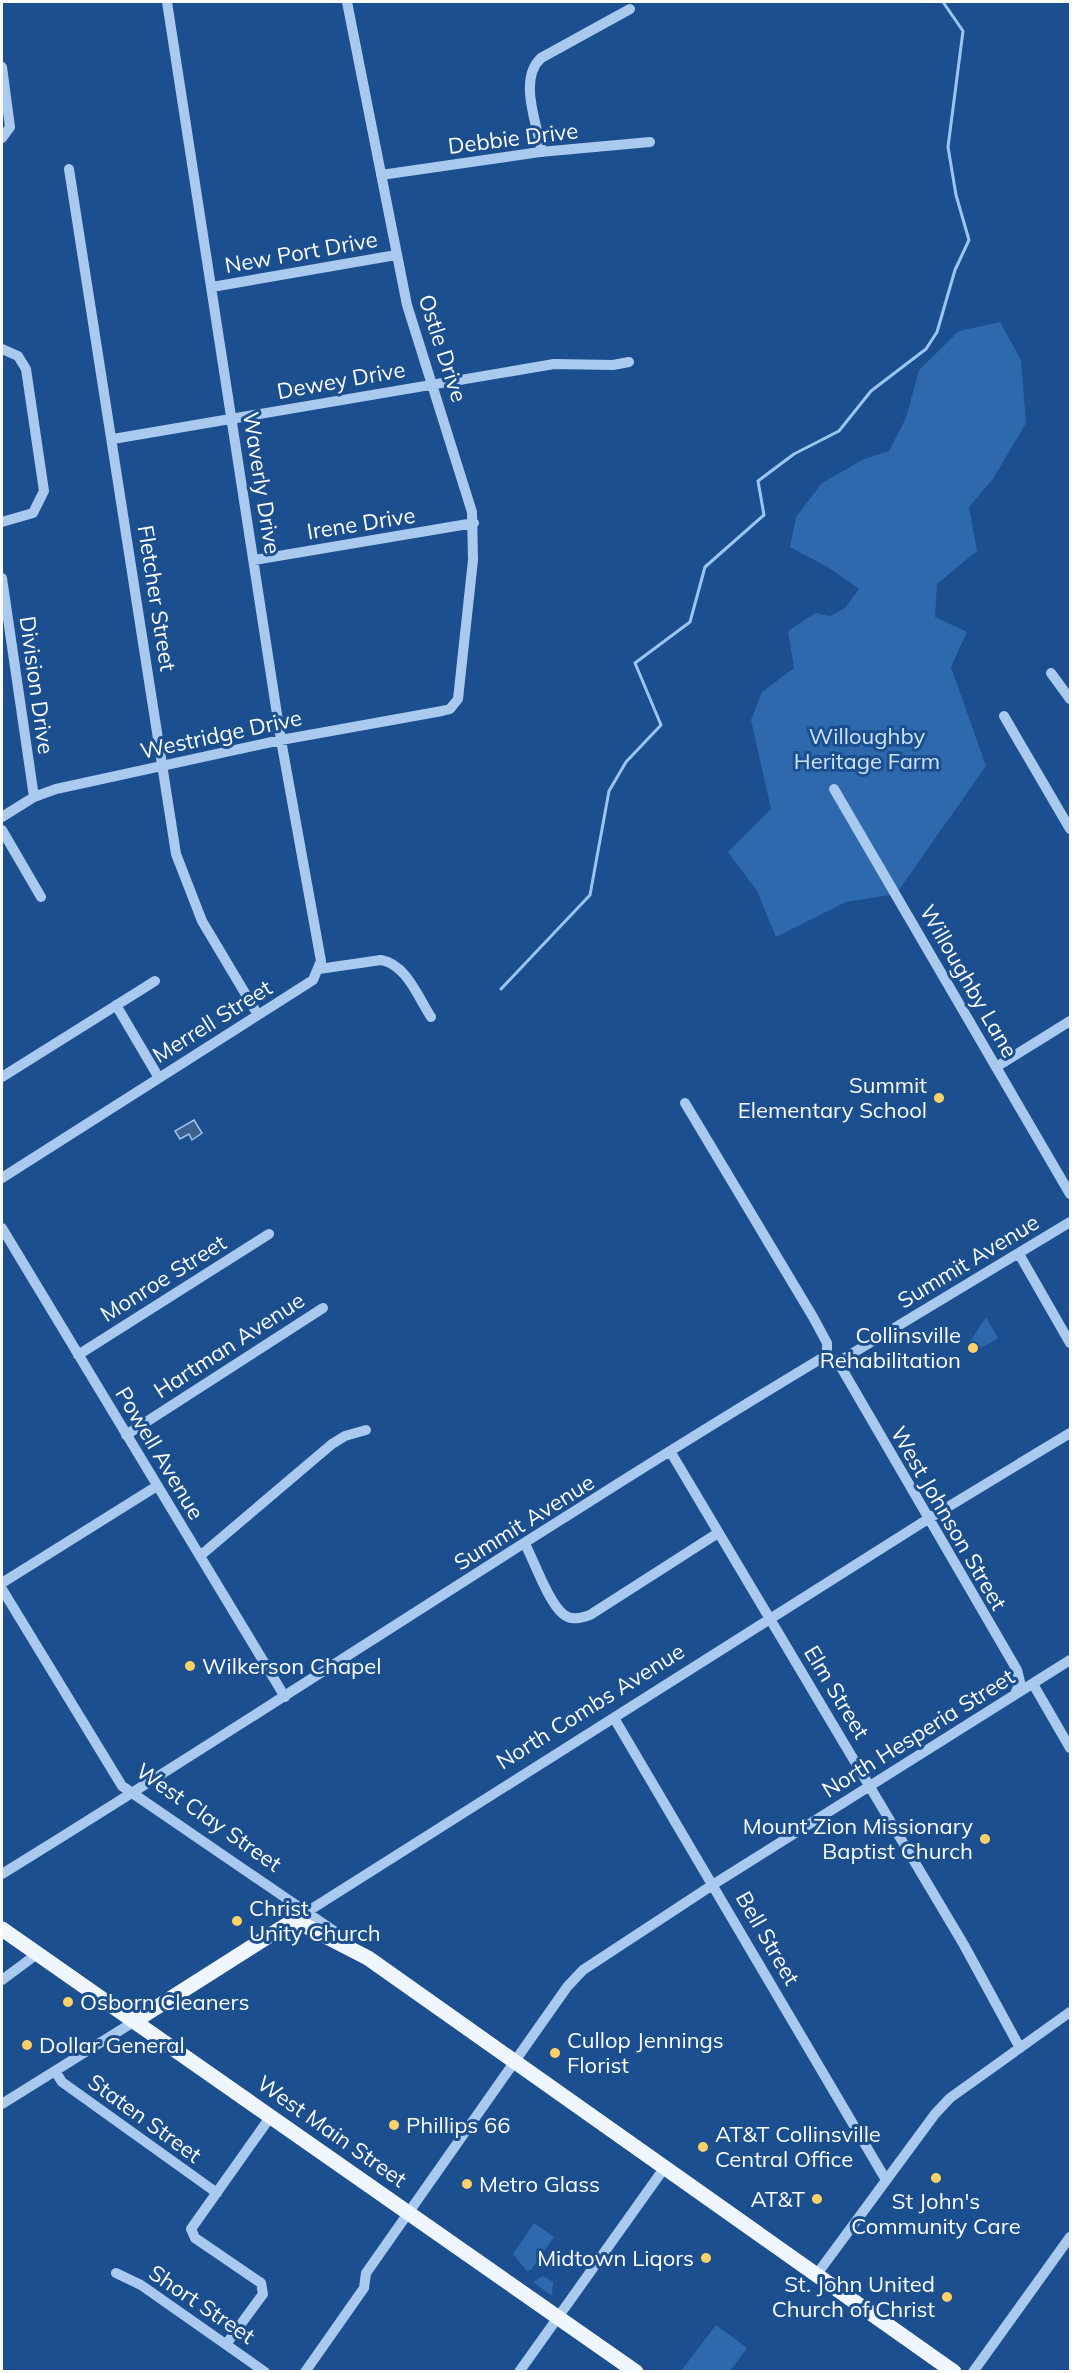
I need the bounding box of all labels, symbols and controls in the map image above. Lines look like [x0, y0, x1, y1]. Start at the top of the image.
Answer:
street label: Debbie Drive [446, 116, 580, 160]
street label: New Port Drive [222, 225, 380, 279]
street label: Ostle Drive [412, 291, 474, 405]
street label: Dewey Drive [275, 355, 407, 405]
street label: Waverly Drive [237, 410, 287, 556]
street label: Irene Drive [305, 501, 417, 545]
street label: Fletcher Street [132, 523, 182, 673]
street label: Division Drive [13, 614, 61, 756]
street label: Westridge Drive [138, 703, 304, 765]
park label: Willoughby Heritage Farm [794, 722, 940, 775]
street label: Willoughby Lane [914, 899, 1024, 1063]
street label: Merrell Street [147, 973, 277, 1069]
place label: Summit Elementary School [738, 1071, 927, 1124]
marker: Summit Elementary School [932, 1091, 946, 1105]
street label: Summit Avenue [892, 1208, 1044, 1314]
street label: Monroe Street [95, 1228, 231, 1328]
street label: Hartman Avenue [148, 1286, 310, 1404]
place label: Collinsville Rehabilitation [820, 1321, 961, 1374]
marker: Collinsville Rehabilitation [966, 1341, 980, 1355]
street label: Powell Avenue [109, 1381, 211, 1525]
street label: West Johnson Street [885, 1421, 1013, 1615]
street label: Summit Avenue [449, 1468, 599, 1576]
street label: North Combs Avenue [491, 1637, 689, 1775]
street label: Elm Street [798, 1640, 876, 1744]
place label: Wilkerson Chapel [202, 1652, 381, 1680]
marker: Wilkerson Chapel [183, 1659, 197, 1673]
street label: North Hesperia Street [817, 1662, 1020, 1804]
street label: West Clay Street [131, 1756, 287, 1878]
place label: Mount Zion Missionary Baptist Church [743, 1812, 973, 1865]
marker: Mount Zion Missionary Baptist Church [978, 1832, 992, 1846]
street label: Bell Street [730, 1886, 806, 1990]
place label: Christ Unity Church [249, 1894, 381, 1947]
marker: Christ Unity Church [230, 1914, 244, 1928]
place label: Osborn Cleaners [80, 1988, 249, 2016]
marker: Osborn Cleaners [61, 1995, 75, 2009]
place label: Cullop Jennings Florist [567, 2026, 724, 2079]
place label: Dollar General [39, 2031, 185, 2059]
marker: Dollar General [20, 2038, 34, 2052]
marker: Cullop Jennings Florist [548, 2046, 562, 2060]
street label: Staten Street [83, 2067, 208, 2169]
street label: West Main Street [252, 2069, 412, 2193]
place label: Phillips 66 [406, 2111, 510, 2139]
marker: Phillips 66 [387, 2118, 401, 2132]
place label: AT&T Collinsville Central Office [715, 2120, 881, 2173]
marker: AT&T Collinsville Central Office [696, 2140, 710, 2154]
place label: Metro Glass [479, 2170, 600, 2198]
marker: St John's Community Care [929, 2171, 943, 2185]
marker: Metro Glass [460, 2177, 474, 2191]
place label: AT&T [750, 2185, 805, 2213]
place label: St John's Community Care [851, 2187, 1021, 2240]
marker: AT&T [810, 2192, 824, 2206]
place label: Midtown Liqors [537, 2244, 694, 2272]
marker: Midtown Liqors [699, 2251, 713, 2265]
street label: Short Street [144, 2258, 261, 2350]
place label: St. John United Church of Christ [772, 2270, 935, 2323]
marker: St. John United Church of Christ [940, 2290, 954, 2304]

